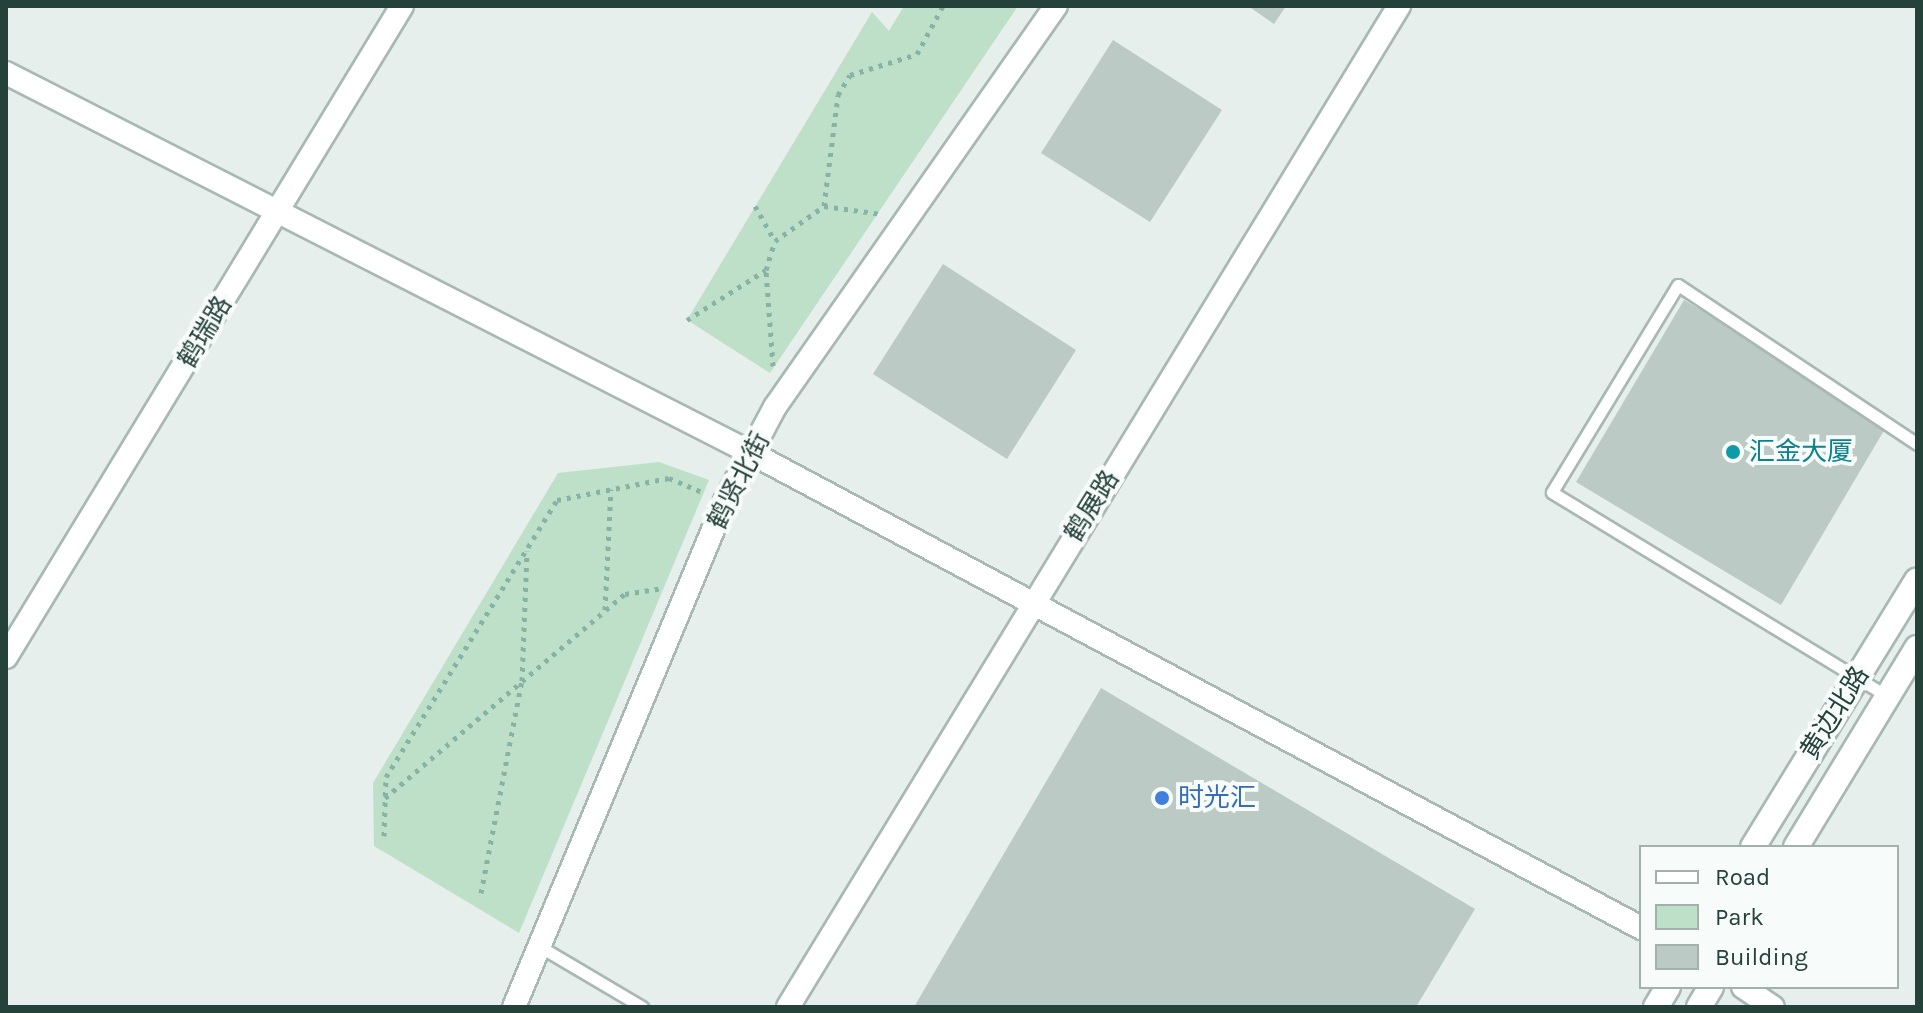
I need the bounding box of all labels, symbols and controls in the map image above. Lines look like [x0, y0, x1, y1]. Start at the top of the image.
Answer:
street label: 鹤瑞路 [172, 291, 238, 373]
street label: 鹤贤北街 [701, 428, 777, 534]
place label: 汇金大厦 [1749, 436, 1853, 468]
marker: 汇金大厦 [1724, 443, 1742, 461]
street label: 鹤展路 [1058, 465, 1126, 547]
street label: 黄边北路 [1794, 661, 1876, 765]
place label: 时光汇 [1178, 782, 1256, 814]
marker: 时光汇 [1153, 789, 1171, 807]
legend [1639, 845, 1899, 989]
text: Road [1715, 863, 1770, 891]
text: Park [1715, 903, 1764, 931]
text: Building [1715, 943, 1808, 971]

